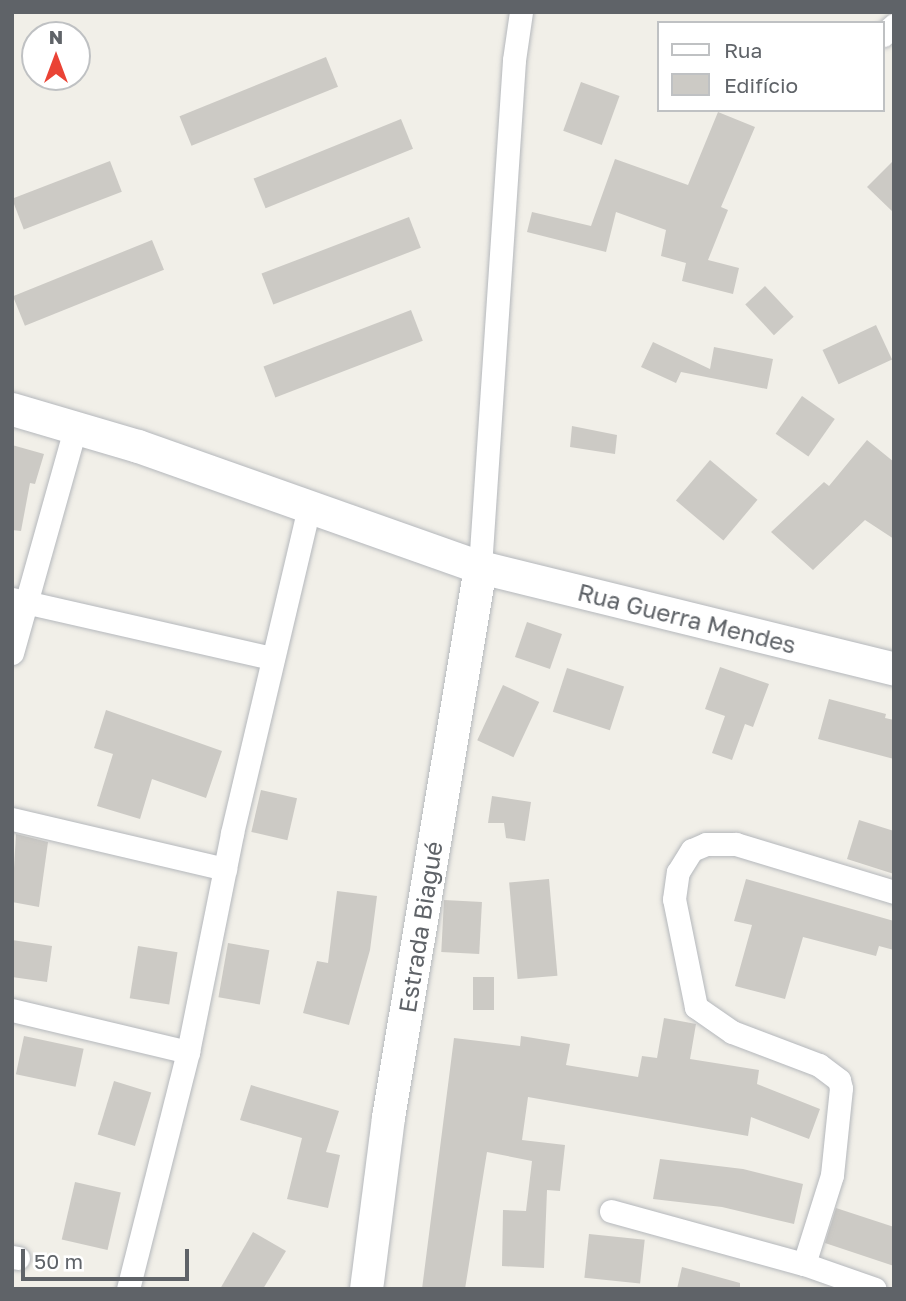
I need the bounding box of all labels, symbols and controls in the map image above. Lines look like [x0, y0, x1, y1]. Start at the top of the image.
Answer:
north arrow [21, 21, 91, 91]
legend [657, 21, 885, 112]
text: N [49, 25, 63, 48]
text: Rua [724, 37, 762, 63]
text: Edifício [724, 72, 798, 98]
street label: Rua Guerra Mendes [575, 577, 799, 659]
street label: Estrada Biagué [392, 839, 448, 1015]
scale bar [24, 1234, 192, 1278]
text: 50 m [34, 1248, 83, 1274]

